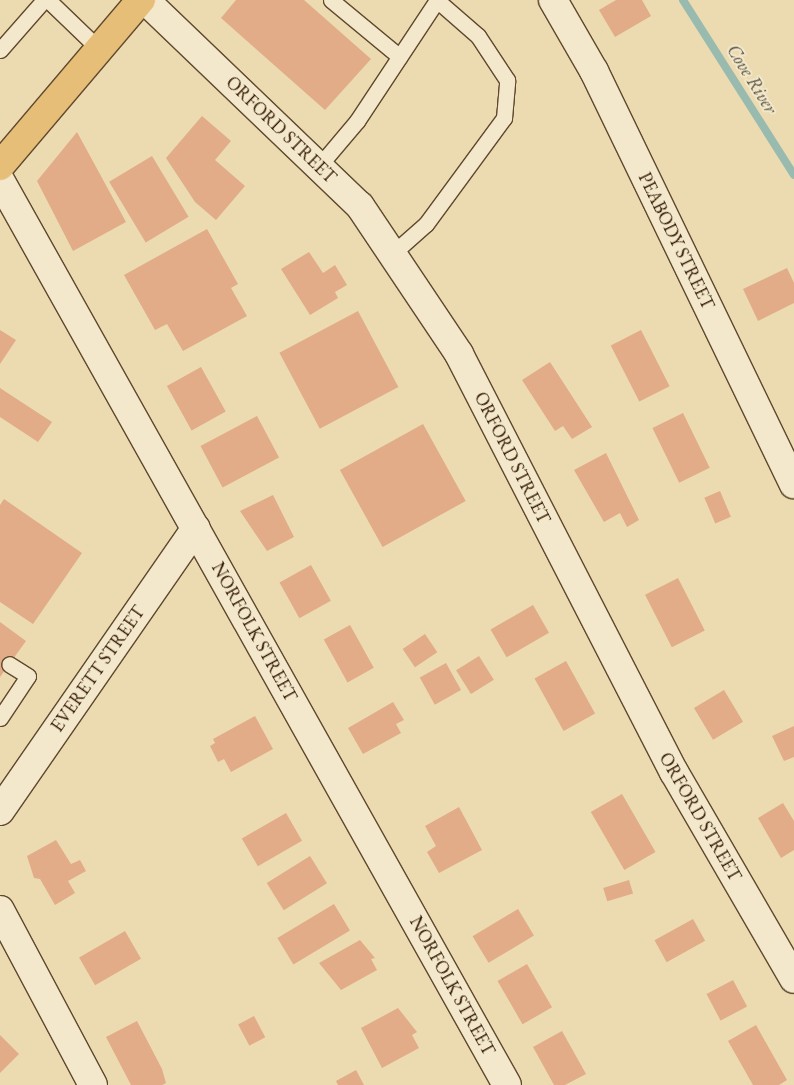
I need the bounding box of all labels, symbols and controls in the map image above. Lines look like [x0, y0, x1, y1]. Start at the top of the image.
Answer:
water label: Cove River [722, 40, 782, 118]
street label: ORFORD STREET [221, 72, 341, 188]
street label: PEABODY STREET [633, 169, 719, 313]
street label: ORFORD STREET [469, 388, 555, 528]
street label: NORFOLK STREET [207, 559, 301, 705]
street label: EVERETT STREET [46, 602, 150, 736]
street label: ORFORD STREET [654, 749, 746, 885]
street label: NORFOLK STREET [405, 913, 499, 1059]

